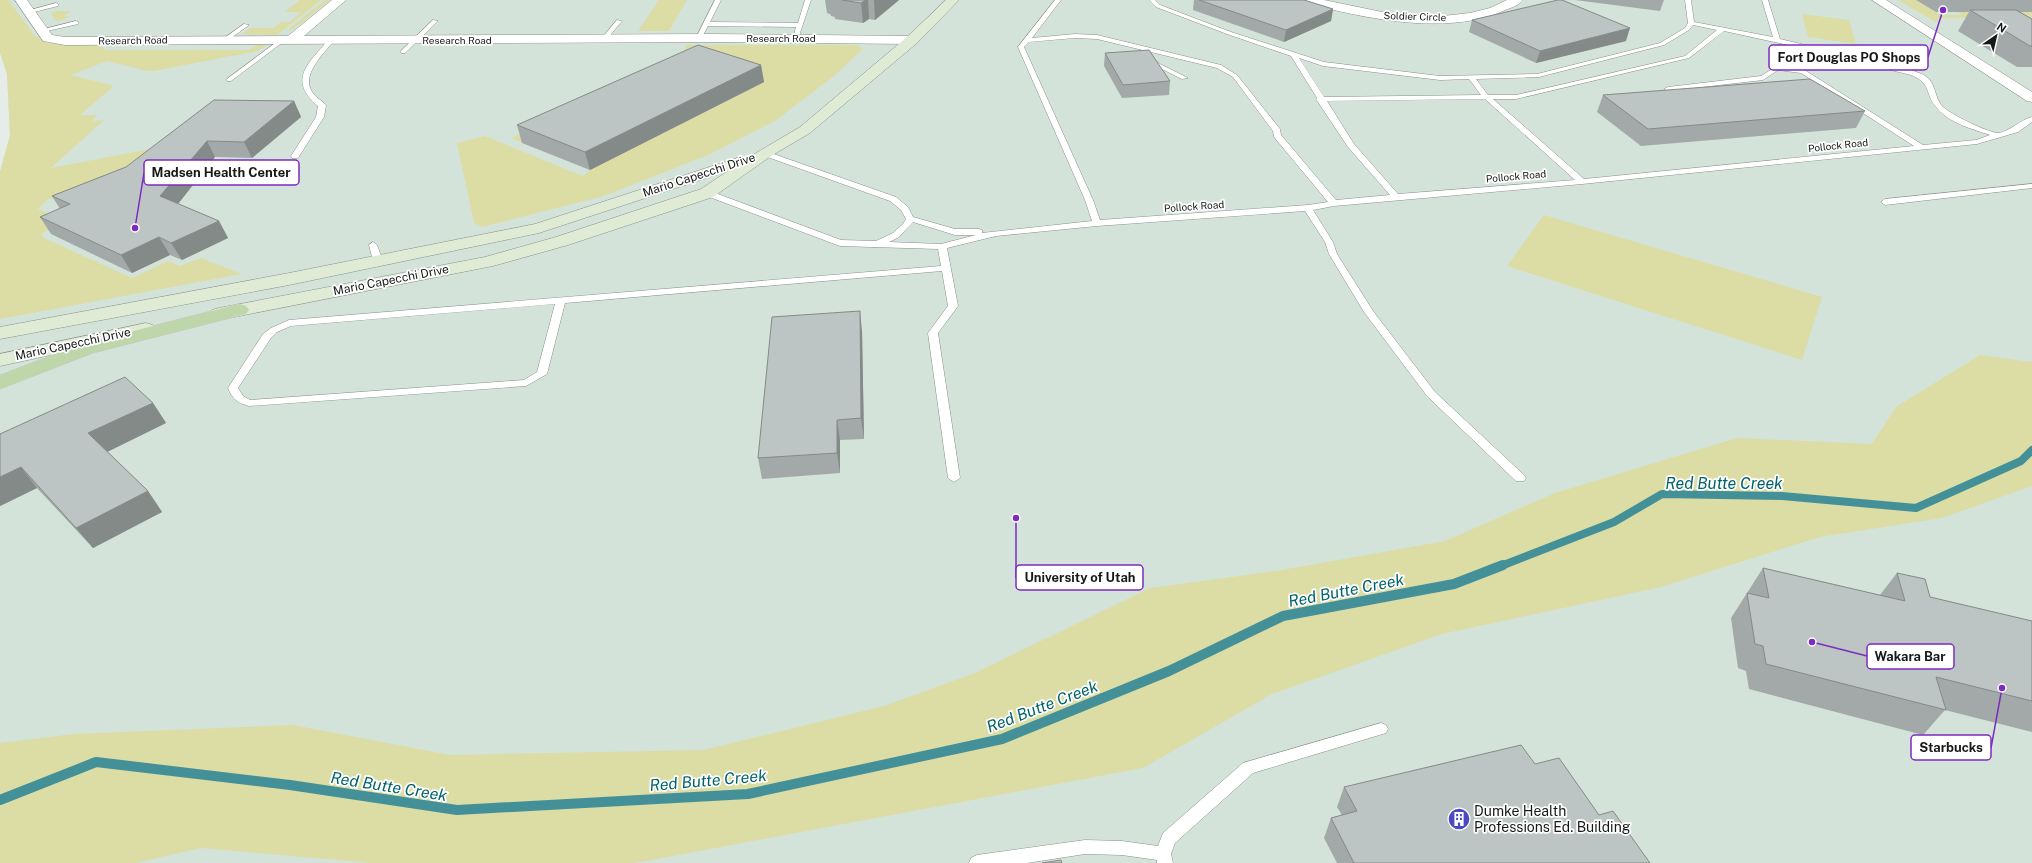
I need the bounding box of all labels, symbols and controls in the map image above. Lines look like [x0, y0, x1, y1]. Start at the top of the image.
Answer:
street label: Soldier Circle [1383, 9, 1447, 23]
north arrow [1976, 16, 2016, 56]
text: N [1995, 20, 2009, 35]
street label: Research Road [746, 32, 816, 44]
street label: Research Road [98, 33, 168, 47]
street label: Research Road [422, 34, 492, 46]
callout: Fort Douglas PO Shops [1769, 45, 1928, 70]
text: Fort Douglas PO Shops [1778, 50, 1921, 65]
street label: Pollock Road [1807, 136, 1869, 154]
street label: Mario Capecchi Drive [641, 150, 757, 200]
callout: Madsen Health Center [144, 160, 299, 185]
text: Madsen Health Center [151, 165, 291, 180]
street label: Pollock Road [1485, 167, 1547, 185]
street label: Pollock Road [1163, 198, 1225, 214]
street label: Mario Capecchi Drive [332, 262, 450, 298]
street label: Mario Capecchi Drive [14, 325, 132, 363]
water label: Red Butte Creek [1665, 474, 1783, 493]
callout: University of Utah [1016, 565, 1143, 590]
text: University of Utah [1024, 570, 1136, 585]
water label: Red Butte Creek [1287, 570, 1406, 611]
callout: Wakara Bar [1867, 644, 1954, 669]
text: Wakara Bar [1874, 649, 1946, 664]
water label: Red Butte Creek [984, 676, 1101, 736]
callout: Starbucks [1911, 735, 1991, 760]
text: Starbucks [1919, 740, 1983, 755]
water label: Red Butte Creek [649, 766, 768, 795]
water label: Red Butte Creek [329, 768, 449, 805]
place label: Dumke Health Professions Ed. Building [1474, 803, 1631, 835]
building icon: Dumke Health Professions Ed. Building [1446, 806, 1472, 832]

